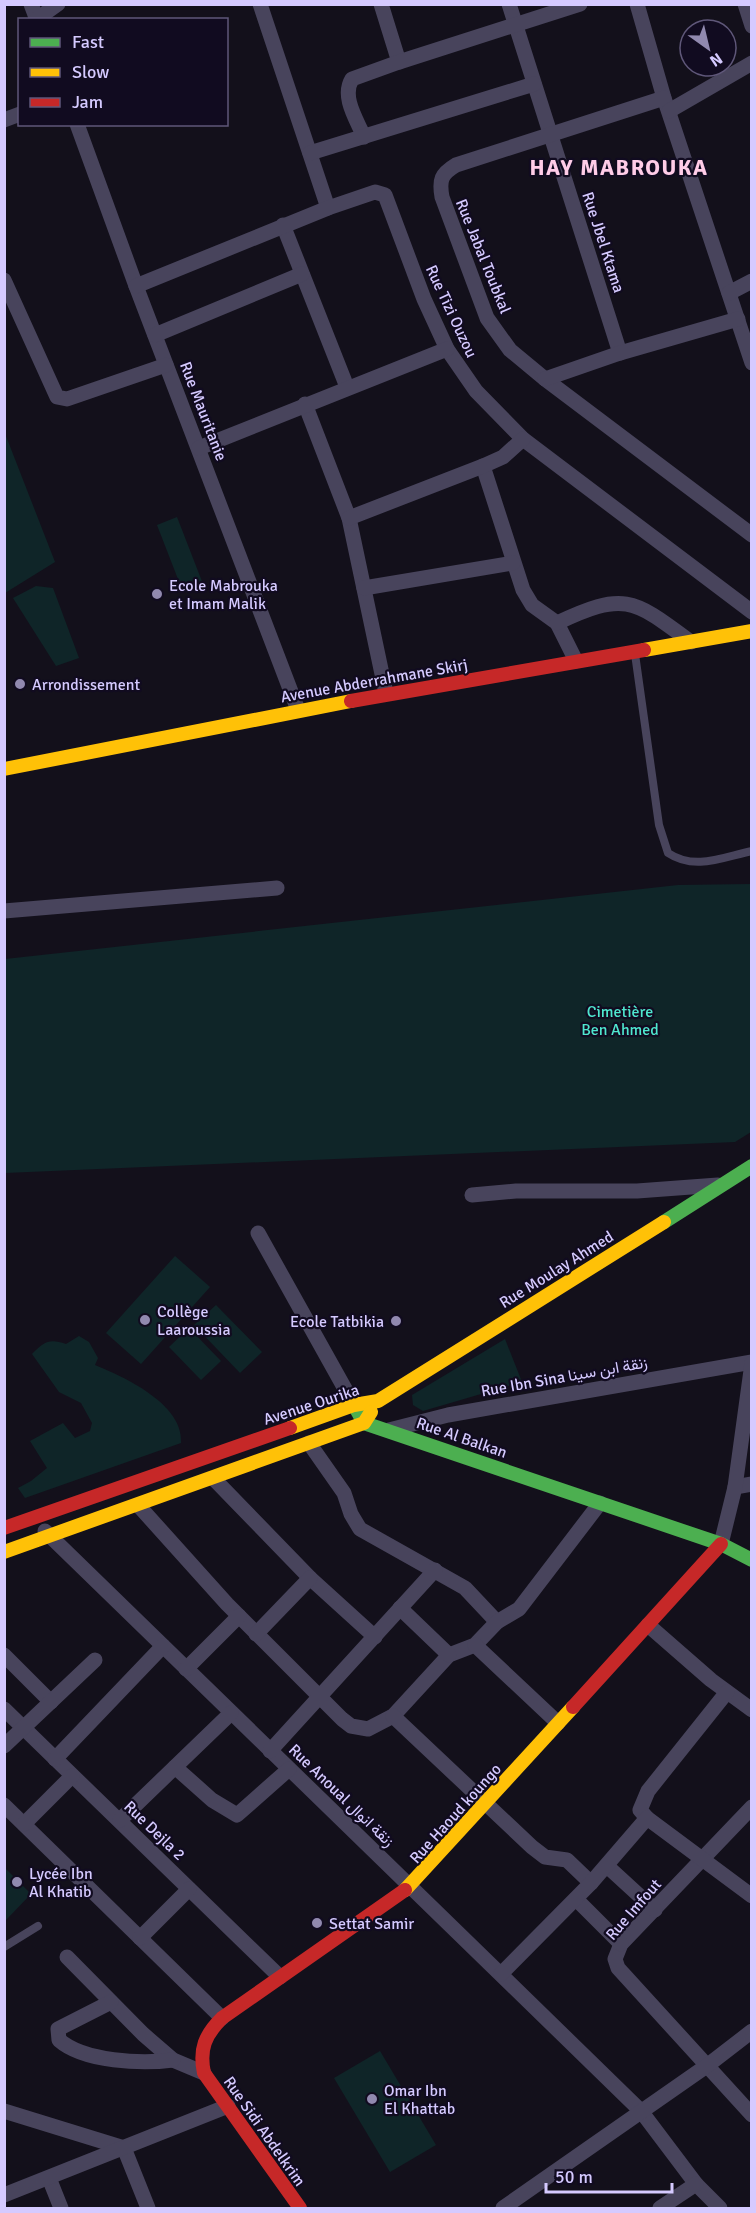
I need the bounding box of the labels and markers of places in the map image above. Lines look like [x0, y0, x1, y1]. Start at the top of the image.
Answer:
place label: Ecole Mabrouka et Imam Malik [169, 576, 278, 614]
marker: Ecole Mabrouka et Imam Malik [150, 587, 164, 601]
place label: Arrondissement [32, 675, 141, 695]
marker: Arrondissement [13, 677, 27, 691]
place label: Collège Laaroussia [157, 1302, 231, 1340]
place label: Ecole Tatbikia [290, 1312, 384, 1332]
marker: Collège Laaroussia [138, 1313, 152, 1327]
marker: Ecole Tatbikia [389, 1314, 403, 1328]
place label: Lycée Ibn Al Khatib [29, 1864, 93, 1902]
marker: Lycée Ibn Al Khatib [10, 1875, 24, 1889]
place label: Settat Samir [329, 1914, 414, 1934]
marker: Settat Samir [310, 1916, 324, 1930]
place label: Omar Ibn El Khattab [384, 2081, 455, 2119]
marker: Omar Ibn El Khattab [365, 2092, 379, 2106]

